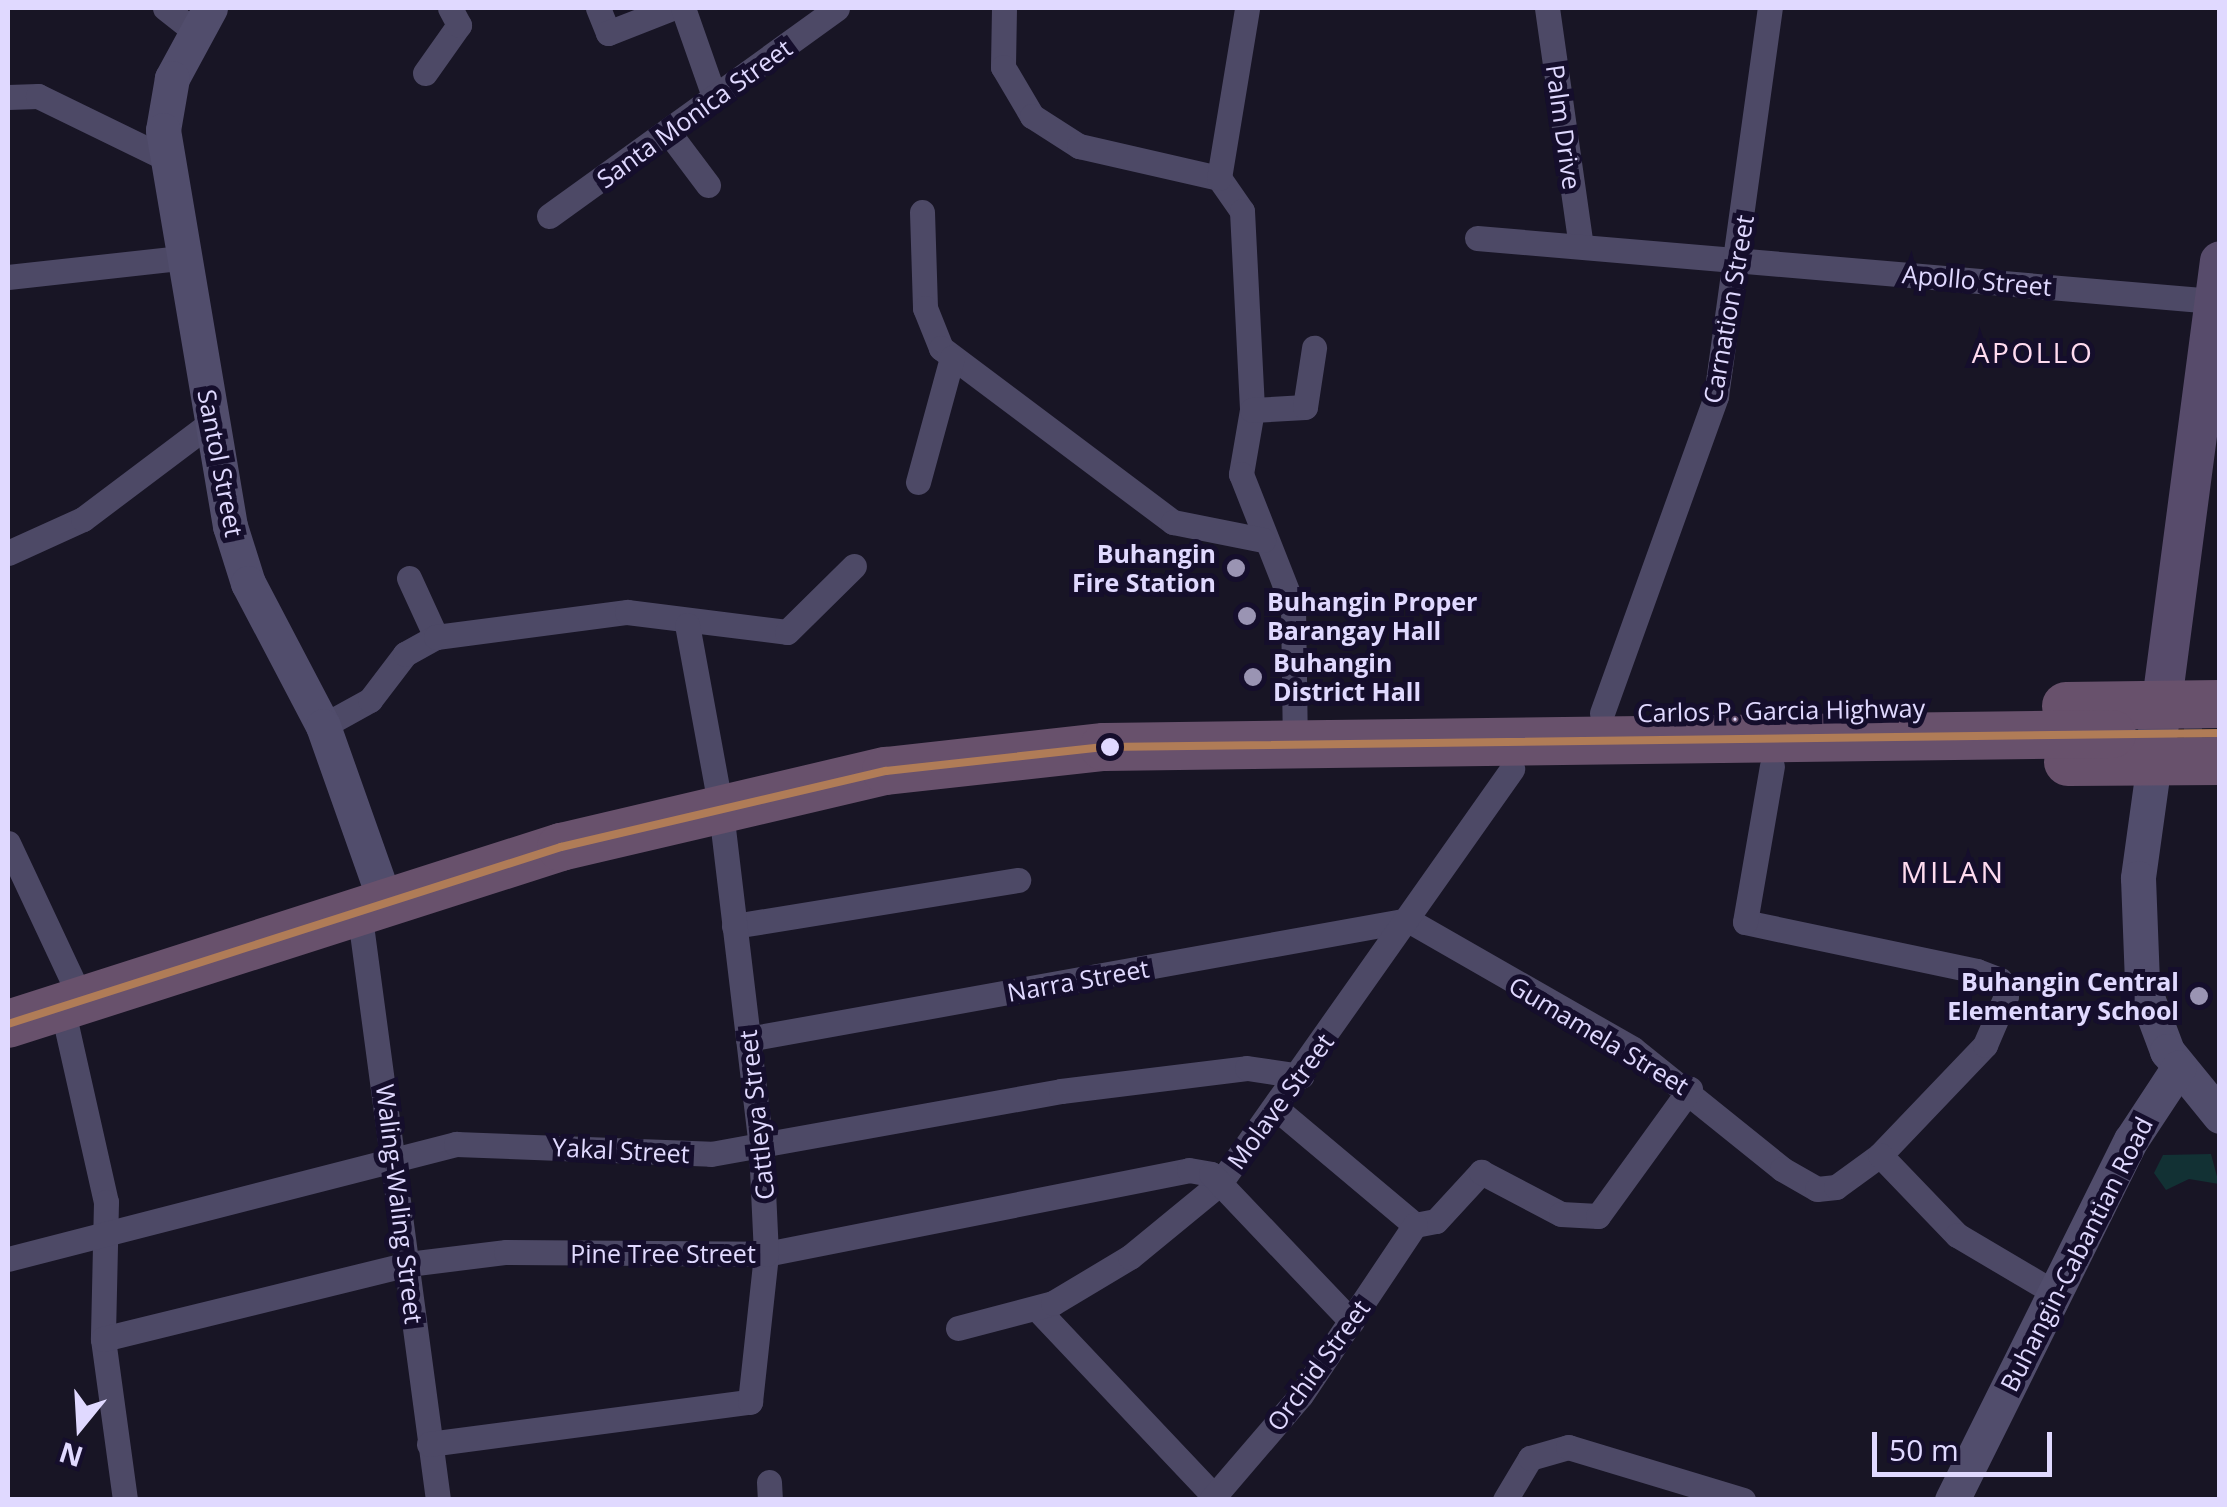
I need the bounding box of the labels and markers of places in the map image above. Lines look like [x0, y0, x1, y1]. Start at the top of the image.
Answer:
place label: Buhangin Fire Station [1072, 539, 1216, 598]
marker: Buhangin Fire Station [1225, 557, 1247, 579]
place label: Buhangin Proper Barangay Hall [1267, 587, 1477, 646]
marker: Buhangin Proper Barangay Hall [1236, 605, 1258, 627]
place label: Buhangin District Hall [1273, 648, 1421, 707]
marker: Buhangin District Hall [1242, 666, 1264, 688]
unlabelled marker [1100, 737, 1120, 757]
place label: Buhangin Central Elementary School [1947, 967, 2179, 1026]
marker: Buhangin Central Elementary School [2188, 985, 2210, 1007]

